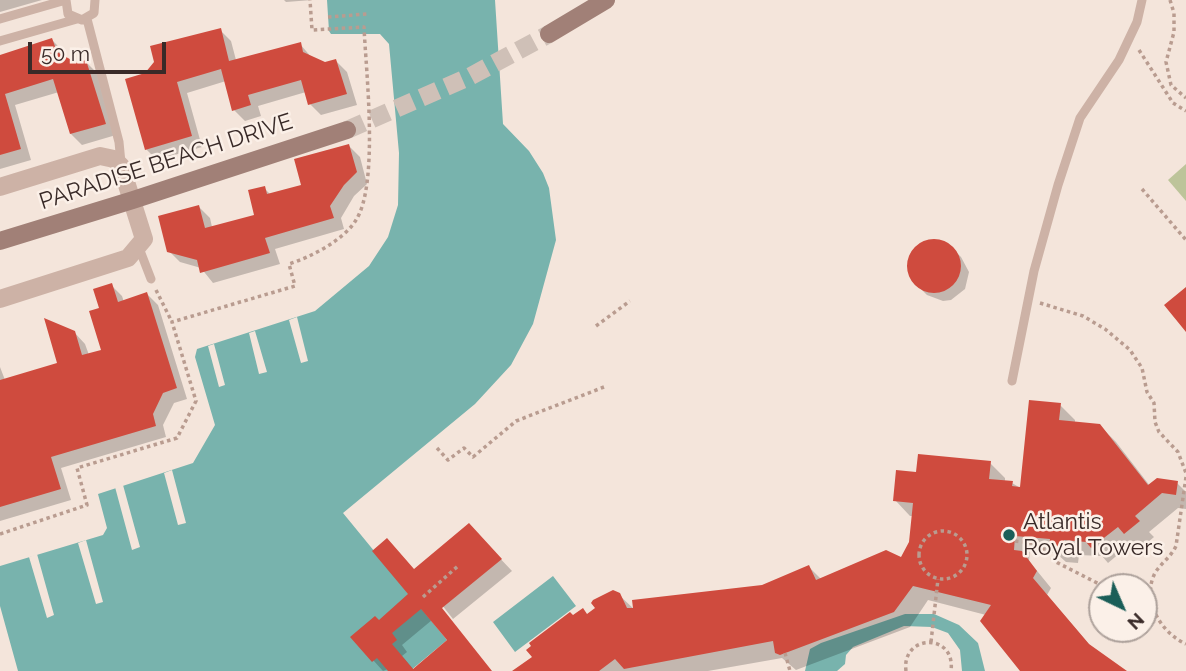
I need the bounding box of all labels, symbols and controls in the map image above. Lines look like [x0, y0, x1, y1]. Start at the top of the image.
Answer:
scale bar [32, 28, 170, 72]
text: 50 m [41, 41, 90, 66]
street label: PARADISE BEACH DRIVE [36, 108, 296, 216]
place label: Atlantis Royal Towers [1023, 508, 1163, 562]
marker: Atlantis Royal Towers [1001, 527, 1017, 543]
north arrow [1088, 573, 1158, 643]
text: N [1123, 609, 1149, 635]

